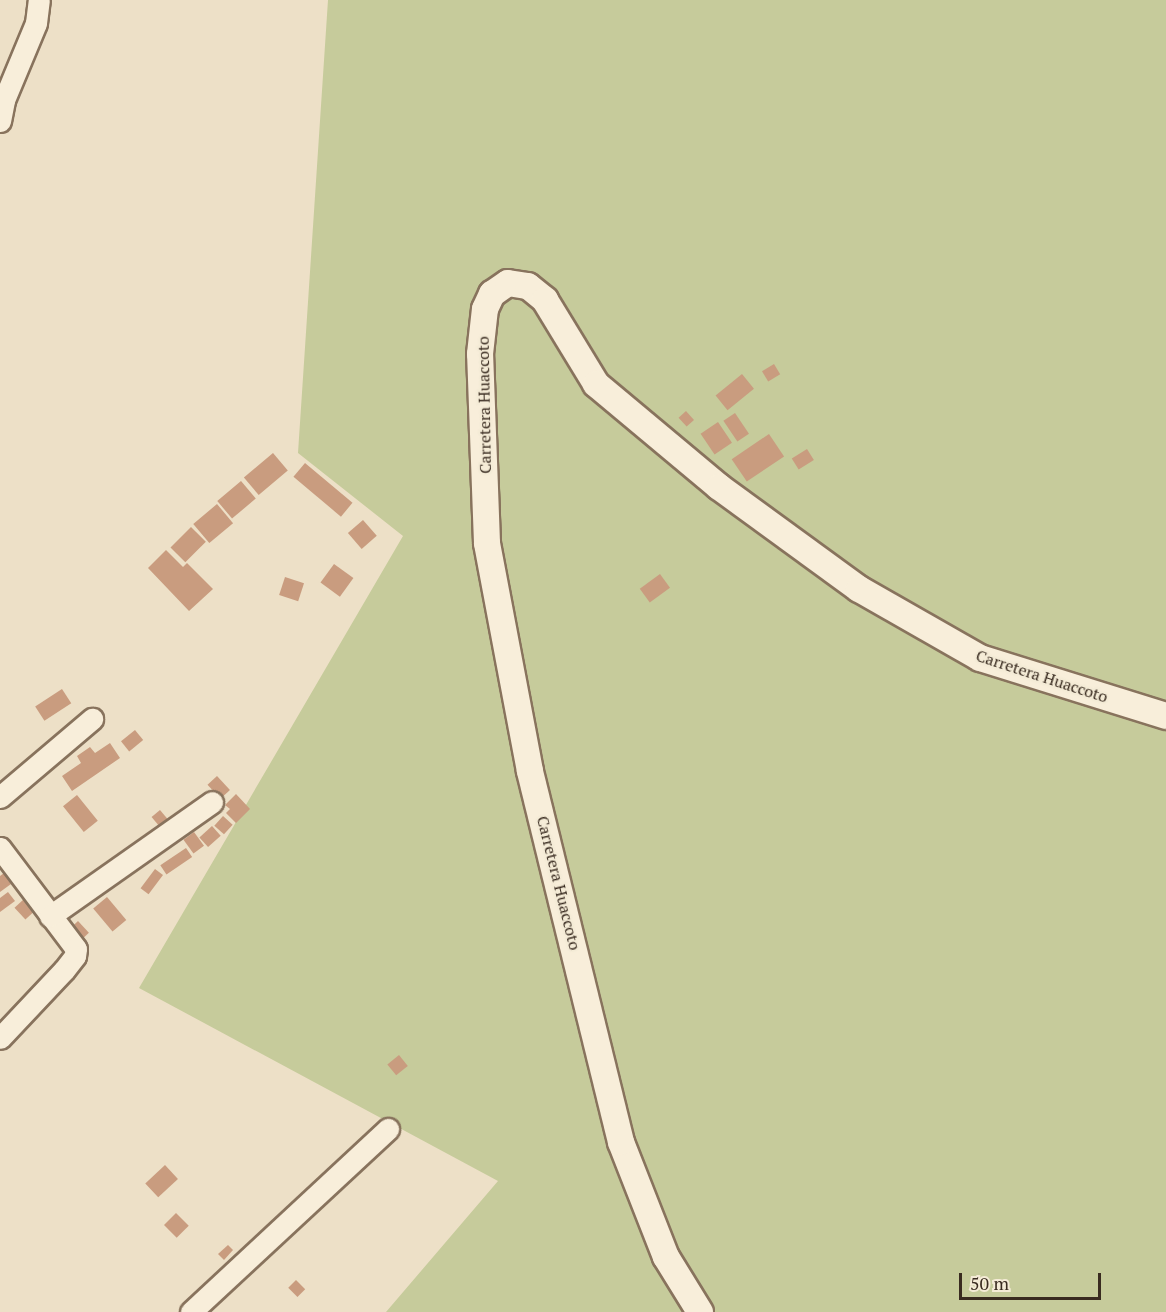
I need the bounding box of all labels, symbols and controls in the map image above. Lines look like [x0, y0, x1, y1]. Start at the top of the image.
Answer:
street label: Carretera Huaccoto [473, 336, 495, 474]
street label: Carretera Huaccoto [974, 646, 1110, 706]
street label: Carretera Huaccoto [533, 814, 585, 952]
scale bar [962, 1261, 1104, 1299]
text: 50 m [970, 1271, 1009, 1295]

